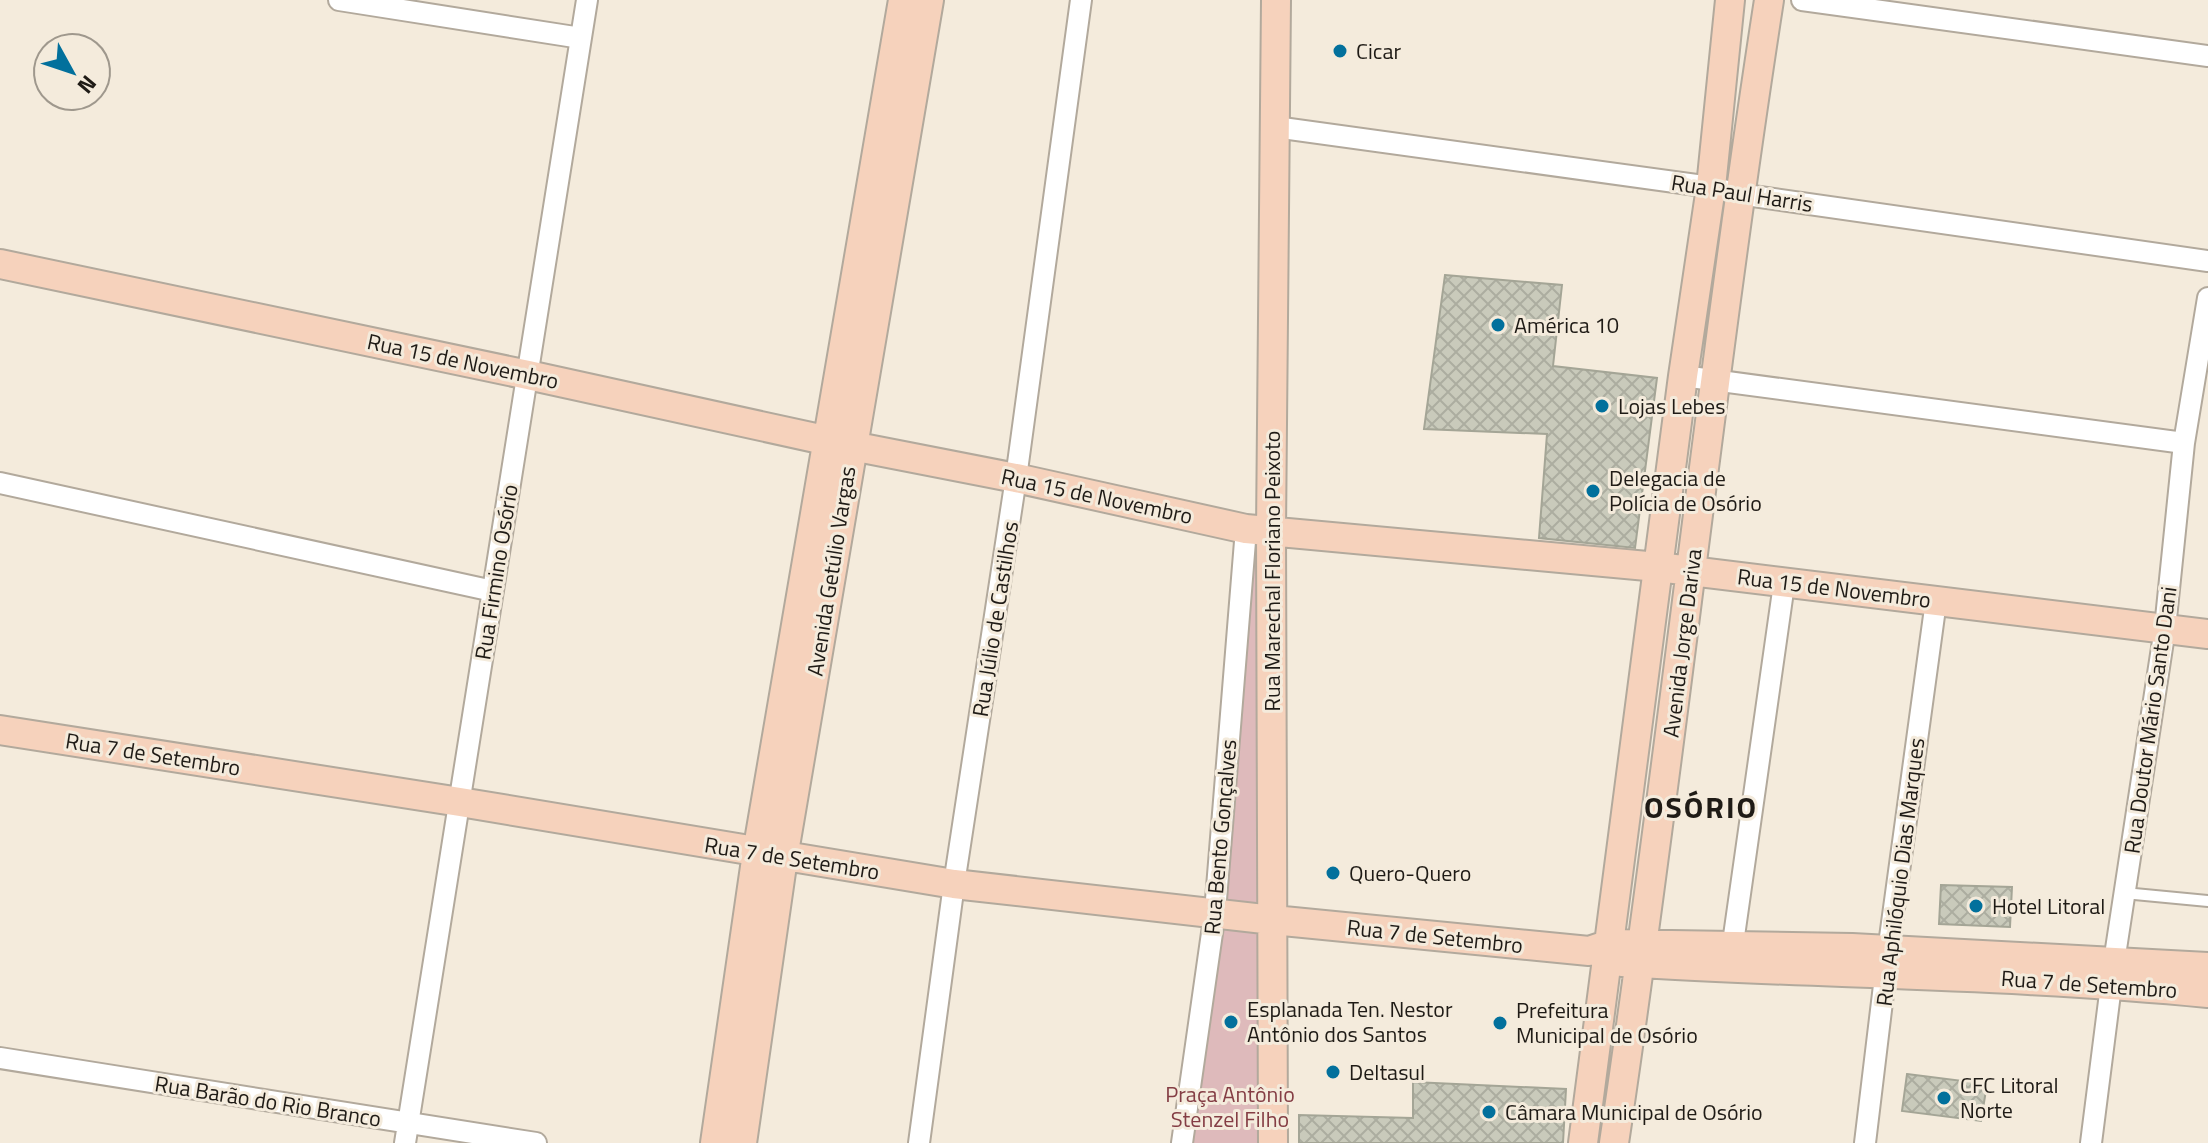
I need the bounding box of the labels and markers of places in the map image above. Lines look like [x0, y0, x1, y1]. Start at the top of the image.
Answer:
place label: Cicar [1356, 34, 1401, 68]
marker: Cicar [1331, 42, 1349, 60]
place label: América 10 [1514, 308, 1619, 342]
marker: América 10 [1489, 316, 1507, 334]
place label: Lojas Lebes [1618, 389, 1725, 423]
marker: Lojas Lebes [1593, 397, 1611, 415]
place label: Delegacia de Polícia de Osório [1609, 461, 1762, 520]
marker: Delegacia de Polícia de Osório [1584, 482, 1602, 500]
place label: Quero-Quero [1349, 856, 1471, 890]
marker: Quero-Quero [1324, 864, 1342, 882]
place label: Hotel Litoral [1992, 889, 2105, 923]
marker: Hotel Litoral [1967, 897, 1985, 915]
place label: Esplanada Ten. Nestor Antônio dos Santos [1247, 992, 1453, 1051]
place label: Prefeitura Municipal de Osório [1516, 993, 1698, 1052]
marker: Esplanada Ten. Nestor Antônio dos Santos [1222, 1013, 1240, 1031]
marker: Prefeitura Municipal de Osório [1491, 1014, 1509, 1032]
place label: Deltasul [1349, 1055, 1425, 1089]
marker: Deltasul [1324, 1063, 1342, 1081]
place label: CFC Litoral Norte [1960, 1068, 2059, 1127]
marker: CFC Litoral Norte [1935, 1089, 1953, 1107]
place label: Câmara Municipal de Osório [1505, 1095, 1763, 1129]
marker: Câmara Municipal de Osório [1480, 1103, 1498, 1121]

